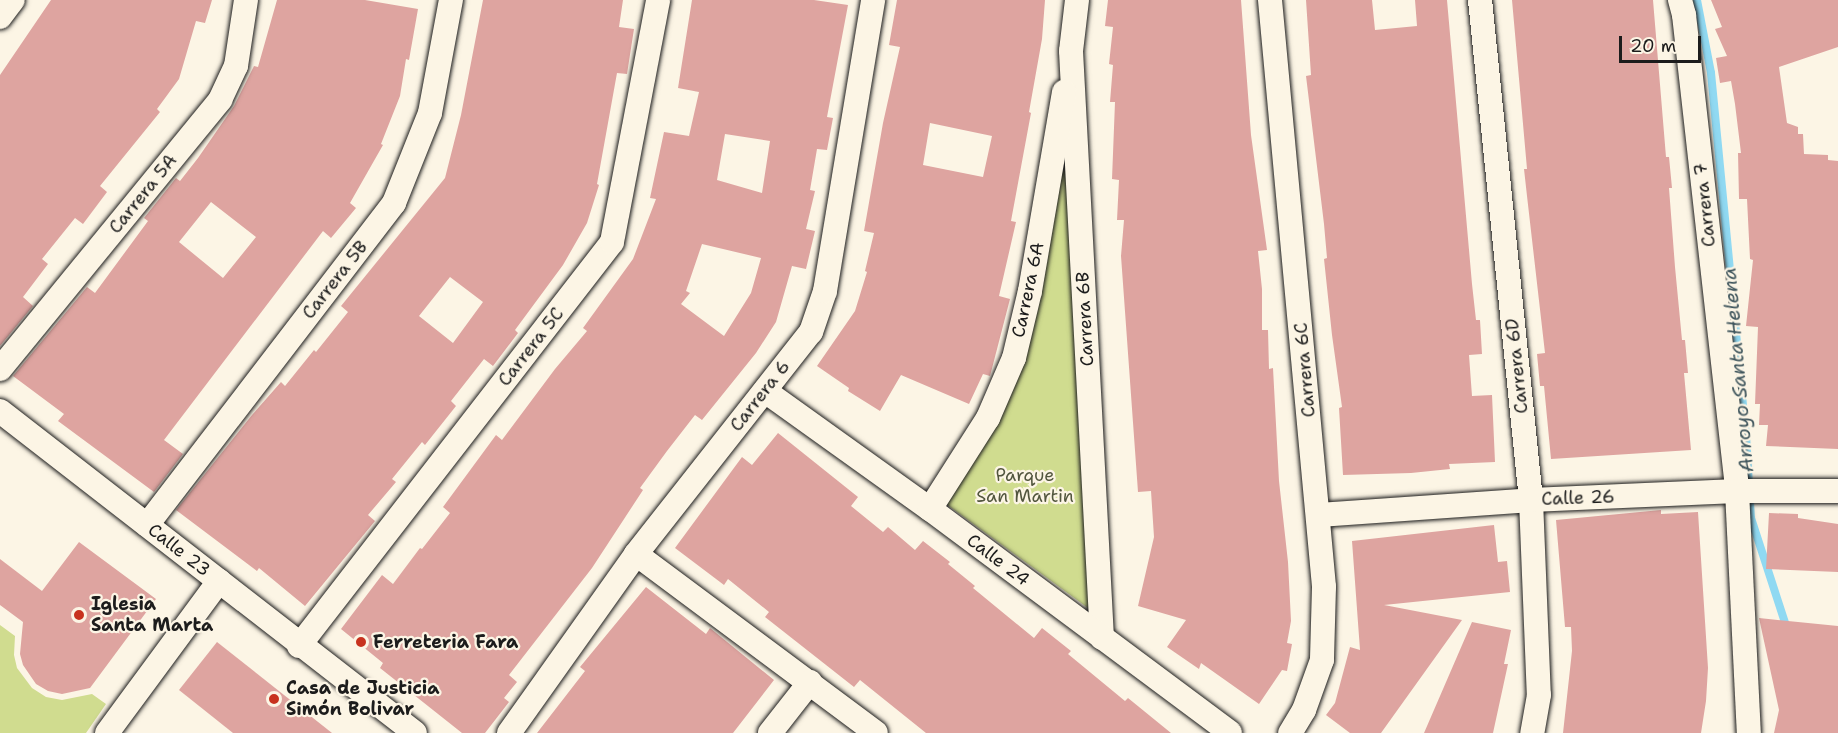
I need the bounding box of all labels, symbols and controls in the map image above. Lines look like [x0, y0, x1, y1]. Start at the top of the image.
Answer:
scale bar [1622, 24, 1704, 62]
text: 20 m [1630, 34, 1676, 58]
street label: Carrera 5A [104, 150, 182, 238]
street label: Carrera 7 [1690, 162, 1720, 248]
street label: Carrera 5B [298, 237, 372, 323]
street label: Carrera 6A [1007, 240, 1049, 340]
water label: Arroyo Santa Helena [1717, 267, 1759, 473]
street label: Carrera 6B [1072, 271, 1098, 367]
street label: Carrera 5C [494, 303, 568, 391]
street label: Carrera 6D [1501, 317, 1533, 415]
street label: Carrera 6C [1290, 322, 1320, 418]
street label: Carrera 6 [726, 356, 794, 436]
park label: Parque San Martin [976, 465, 1074, 508]
street label: Calle 26 [1541, 486, 1615, 510]
street label: Calle 23 [144, 519, 214, 581]
street label: Calle 24 [962, 529, 1034, 591]
place label: Iglesia Santa Marta [91, 594, 213, 636]
marker: Iglesia Santa Marta [72, 608, 86, 622]
place label: Ferreteria Fara [373, 631, 518, 653]
marker: Ferreteria Fara [354, 635, 368, 649]
place label: Casa de Justicia Simón Bolivar [286, 678, 440, 720]
marker: Casa de Justicia Simón Bolivar [267, 692, 281, 706]

